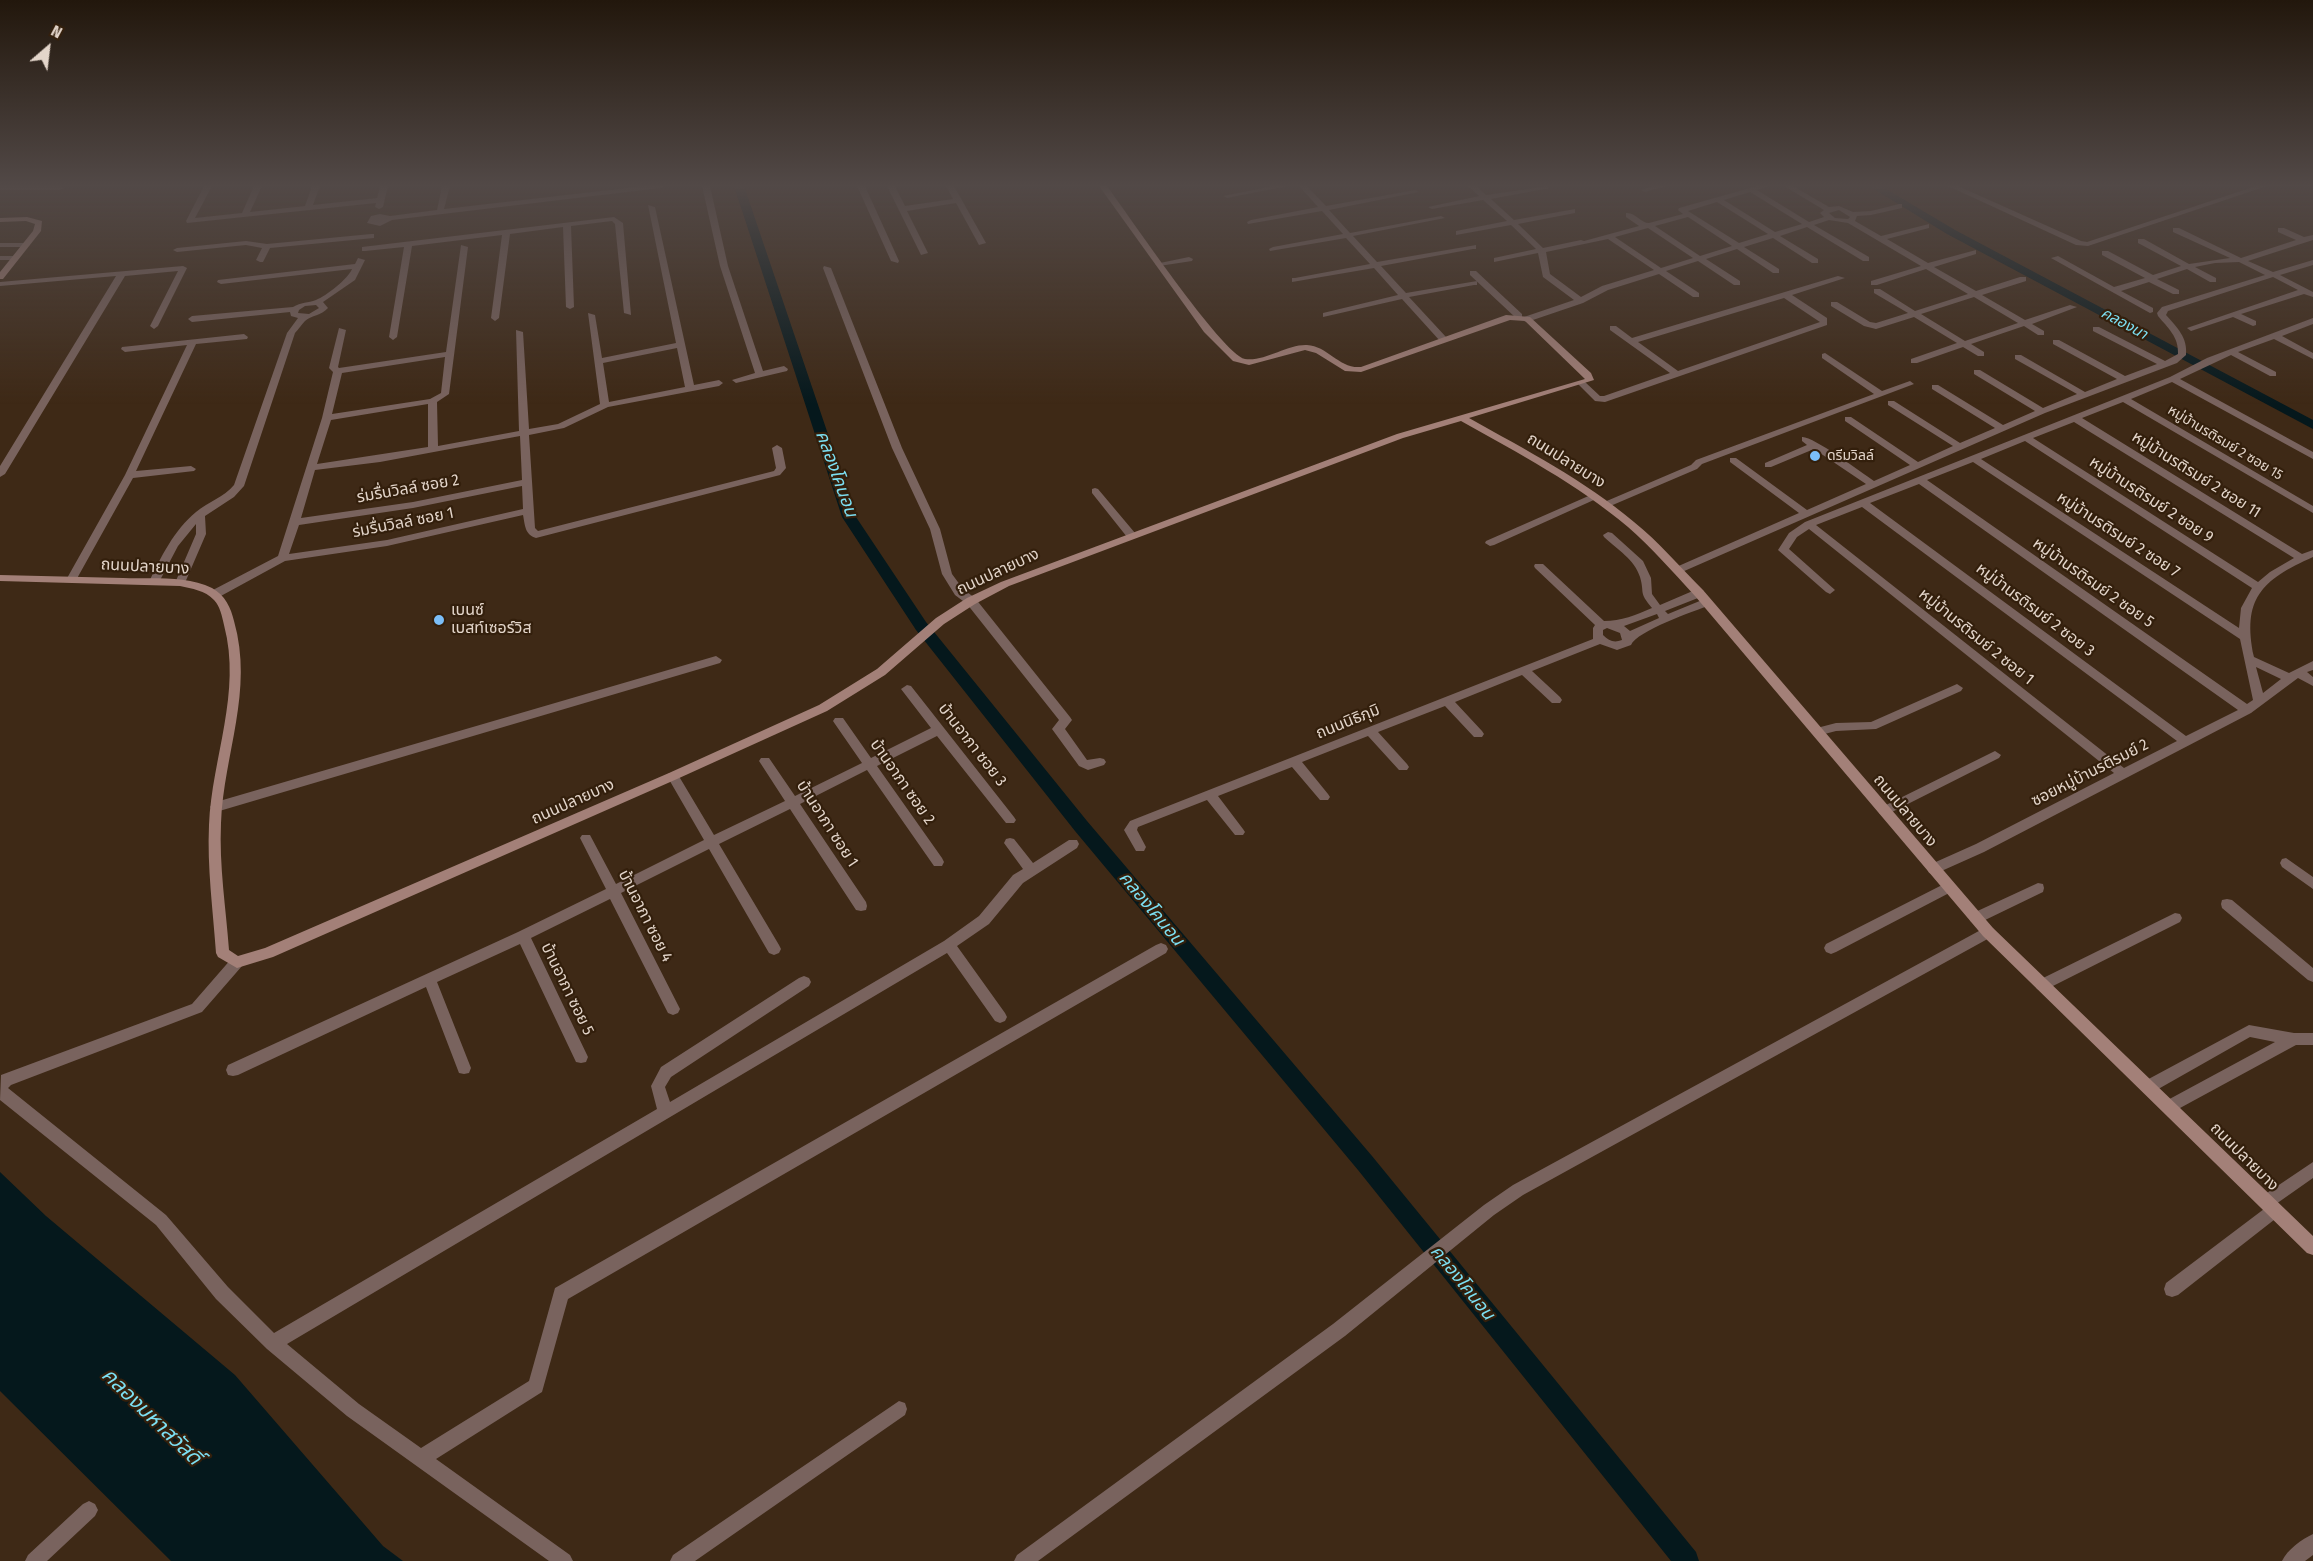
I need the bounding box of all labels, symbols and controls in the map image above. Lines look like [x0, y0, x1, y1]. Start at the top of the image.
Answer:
north arrow [18, 18, 78, 78]
text: N [48, 21, 65, 42]
water label: คลองนา [2098, 304, 2150, 344]
street label: หมู่บ้านรติรมย์ 2 ซอย 15 [2164, 402, 2286, 484]
water label: คลองโคนอน [810, 428, 862, 520]
street label: หมู่บ้านรติรมย์ 2 ซอย 11 [2128, 428, 2264, 522]
street label: ถนนปลายบาง [1523, 429, 1609, 493]
place label: ดรีมวิลล์ [1827, 448, 1874, 464]
marker: ดรีมวิลล์ [1808, 449, 1822, 463]
street label: หมู่บ้านรติรมย์ 2 ซอย 9 [2085, 453, 2217, 547]
street label: ร่มรื่นวิลล์ ซอย 2 [355, 471, 461, 507]
street label: หมู่บ้านรติรมย์ 2 ซอย 7 [2053, 488, 2183, 582]
street label: ร่มรื่นวิลล์ ซอย 1 [351, 504, 455, 542]
street label: หมู่บ้านรติรมย์ 2 ซอย 5 [2029, 534, 2157, 632]
street label: ถนนปลายบาง [954, 545, 1042, 599]
street label: ถนนปลายบาง [100, 555, 190, 579]
street label: หมู่บ้านรติรมย์ 2 ซอย 3 [1972, 559, 2098, 661]
street label: หมู่บ้านรติรมย์ 2 ซอย 1 [1915, 585, 2037, 689]
place label: เบนซ์ เบสท์เซอร์วิส [451, 601, 532, 639]
marker: เบนซ์ เบสท์เซอร์วิส [432, 613, 446, 627]
street label: บ้านอาภา ซอย 3 [934, 700, 1010, 790]
street label: ถนนนิธิภุมิ [1313, 701, 1383, 743]
street label: ซอยหมู่บ้านรติรมย์ 2 [2028, 735, 2152, 811]
street label: บ้านอาภา ซอย 2 [865, 736, 939, 828]
street label: ถนนปลายบาง [1869, 771, 1941, 851]
street label: ถนนปลายบาง [529, 775, 617, 829]
street label: บ้านอาภา ซอย 1 [792, 777, 862, 871]
street label: บ้านอาภา ซอย 4 [614, 867, 676, 965]
water label: คลองโคนอน [1114, 868, 1188, 950]
street label: บ้านอาภา ซอย 5 [536, 940, 598, 1038]
street label: ถนนปลายบาง [2206, 1119, 2282, 1195]
water label: คลองโคนอน [1425, 1241, 1499, 1325]
water label: คลองมหาสวัสดิ์ [96, 1363, 206, 1471]

